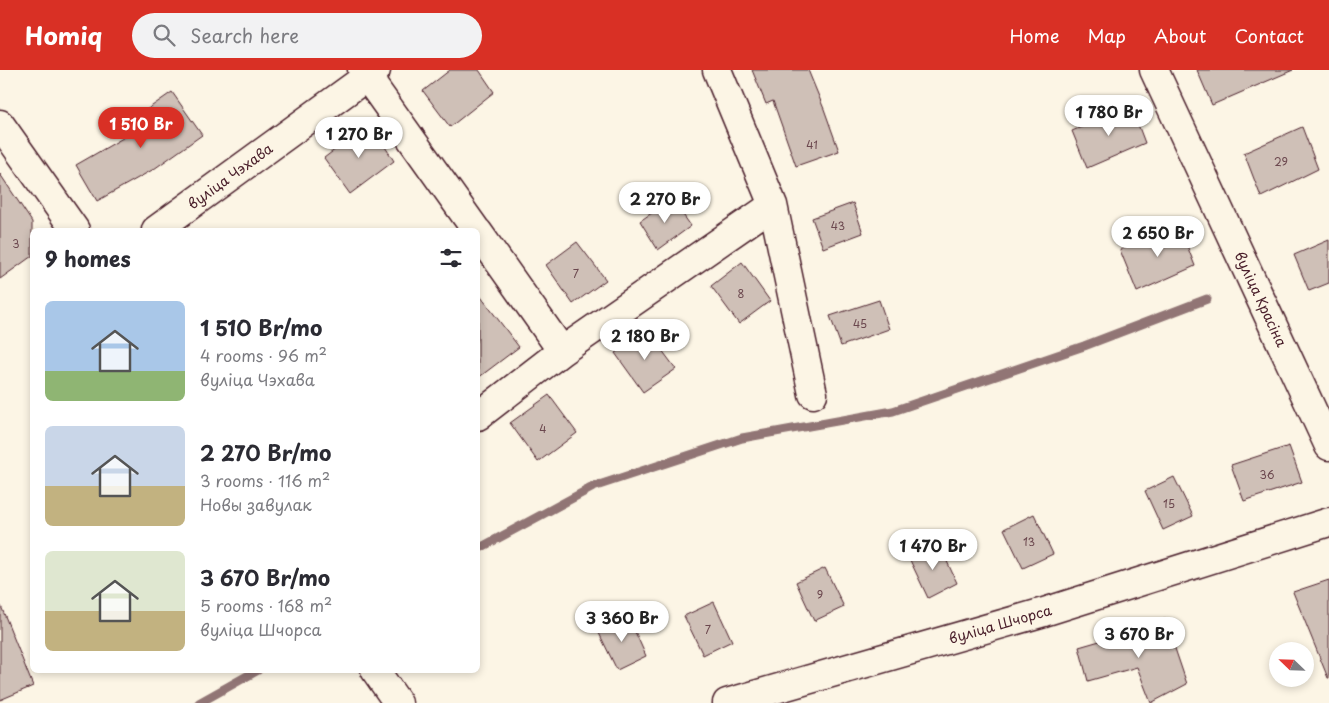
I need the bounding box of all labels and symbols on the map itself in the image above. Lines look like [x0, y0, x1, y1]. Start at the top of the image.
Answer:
pin: 1 780 Br [1057, 94, 1161, 137]
pin: 1 510 Br [89, 106, 193, 149]
pin: 1 270 Br [307, 116, 411, 159]
house number: 41 [806, 136, 818, 153]
street label: вуліца Чэхава [183, 138, 277, 214]
house number: 29 [1274, 153, 1288, 170]
pin: 2 270 Br [613, 182, 717, 224]
pin: 2 650 Br [1106, 216, 1210, 258]
house number: 43 [831, 217, 845, 234]
house number: 3 [12, 235, 20, 252]
street label: вуліца Красіна [1230, 248, 1292, 351]
house number: 7 [573, 265, 579, 282]
house number: 8 [738, 285, 745, 302]
house number: 45 [853, 315, 867, 332]
pin: 2 180 Br [593, 318, 697, 361]
house number: 4 [539, 420, 547, 437]
house number: 36 [1260, 466, 1275, 483]
house number: 15 [1163, 495, 1175, 512]
pin: 1 470 Br [881, 528, 985, 571]
house number: 13 [1023, 533, 1035, 550]
house number: 9 [817, 586, 823, 603]
street label: вуліца Шчорса [946, 599, 1054, 649]
pin: 3 360 Br [570, 600, 674, 643]
pin: 3 670 Br [1087, 616, 1191, 659]
house number: 7 [705, 621, 711, 638]
north arrow [1269, 642, 1314, 688]

